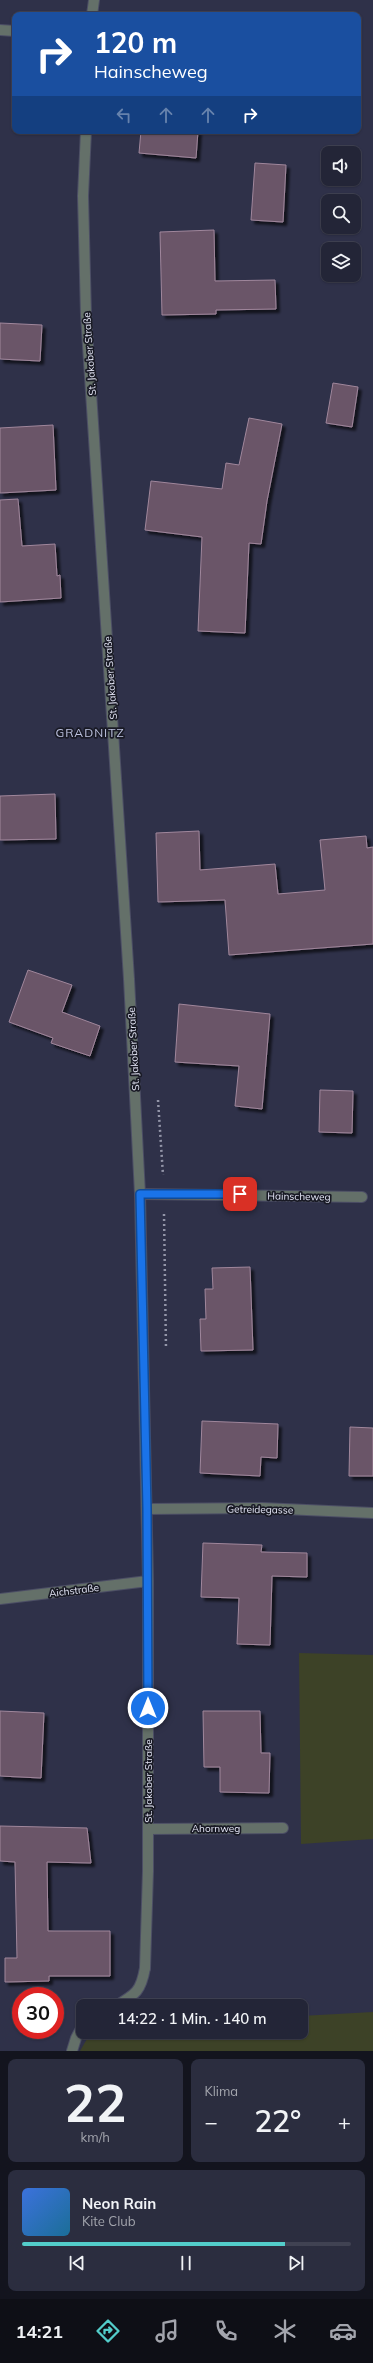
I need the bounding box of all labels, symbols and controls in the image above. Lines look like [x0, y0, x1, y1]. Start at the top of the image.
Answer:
text: 120 m [94, 25, 177, 60]
icon: right [28, 28, 80, 80]
text: Hainscheweg [94, 60, 208, 83]
icon: left [113, 104, 135, 126]
icon: ahead [155, 104, 177, 126]
icon: ahead [197, 104, 219, 126]
icon: right [239, 104, 261, 126]
map controls [321, 146, 361, 282]
button: sound [321, 146, 361, 186]
button: search [321, 194, 361, 234]
button: layers [321, 242, 361, 282]
street label: St. Jakober Straße [80, 312, 99, 396]
street label: St. Jakober Straße [101, 636, 120, 720]
district label: GRADNITZ [55, 725, 125, 740]
street label: St. Jakober Straße [125, 1007, 142, 1091]
pin [223, 1177, 257, 1211]
icon: arrive [229, 1183, 251, 1205]
street label: Hainscheweg [267, 1189, 331, 1204]
street label: Getreidegasse [227, 1502, 293, 1517]
street label: Aichstraße [48, 1581, 100, 1600]
position arrow [127, 1687, 169, 1729]
street label: St. Jakober Straße [142, 1739, 155, 1823]
street label: Ahornweg [192, 1822, 240, 1835]
speed limit sign: 30 [12, 1987, 64, 2039]
text: 14:22 · 1 Min. · 140 m [117, 2009, 267, 2028]
text: 22 [64, 2070, 126, 2135]
text: Klima [205, 2083, 238, 2099]
text: 22° [254, 2102, 301, 2140]
text: − [205, 2108, 218, 2136]
text: + [338, 2108, 351, 2136]
text: km/h [81, 2129, 110, 2145]
text: Neon Rain [82, 2194, 156, 2213]
text: Kite Club [82, 2213, 136, 2229]
icon: previous [66, 2252, 88, 2274]
icon: pause [175, 2252, 197, 2274]
icon: next [285, 2252, 307, 2274]
icon: directions [94, 2317, 122, 2345]
icon: music [153, 2317, 181, 2345]
icon: phone [212, 2317, 240, 2345]
icon: climate [271, 2317, 299, 2345]
icon: car [329, 2317, 357, 2345]
text: 14:21 [15, 2320, 63, 2343]

